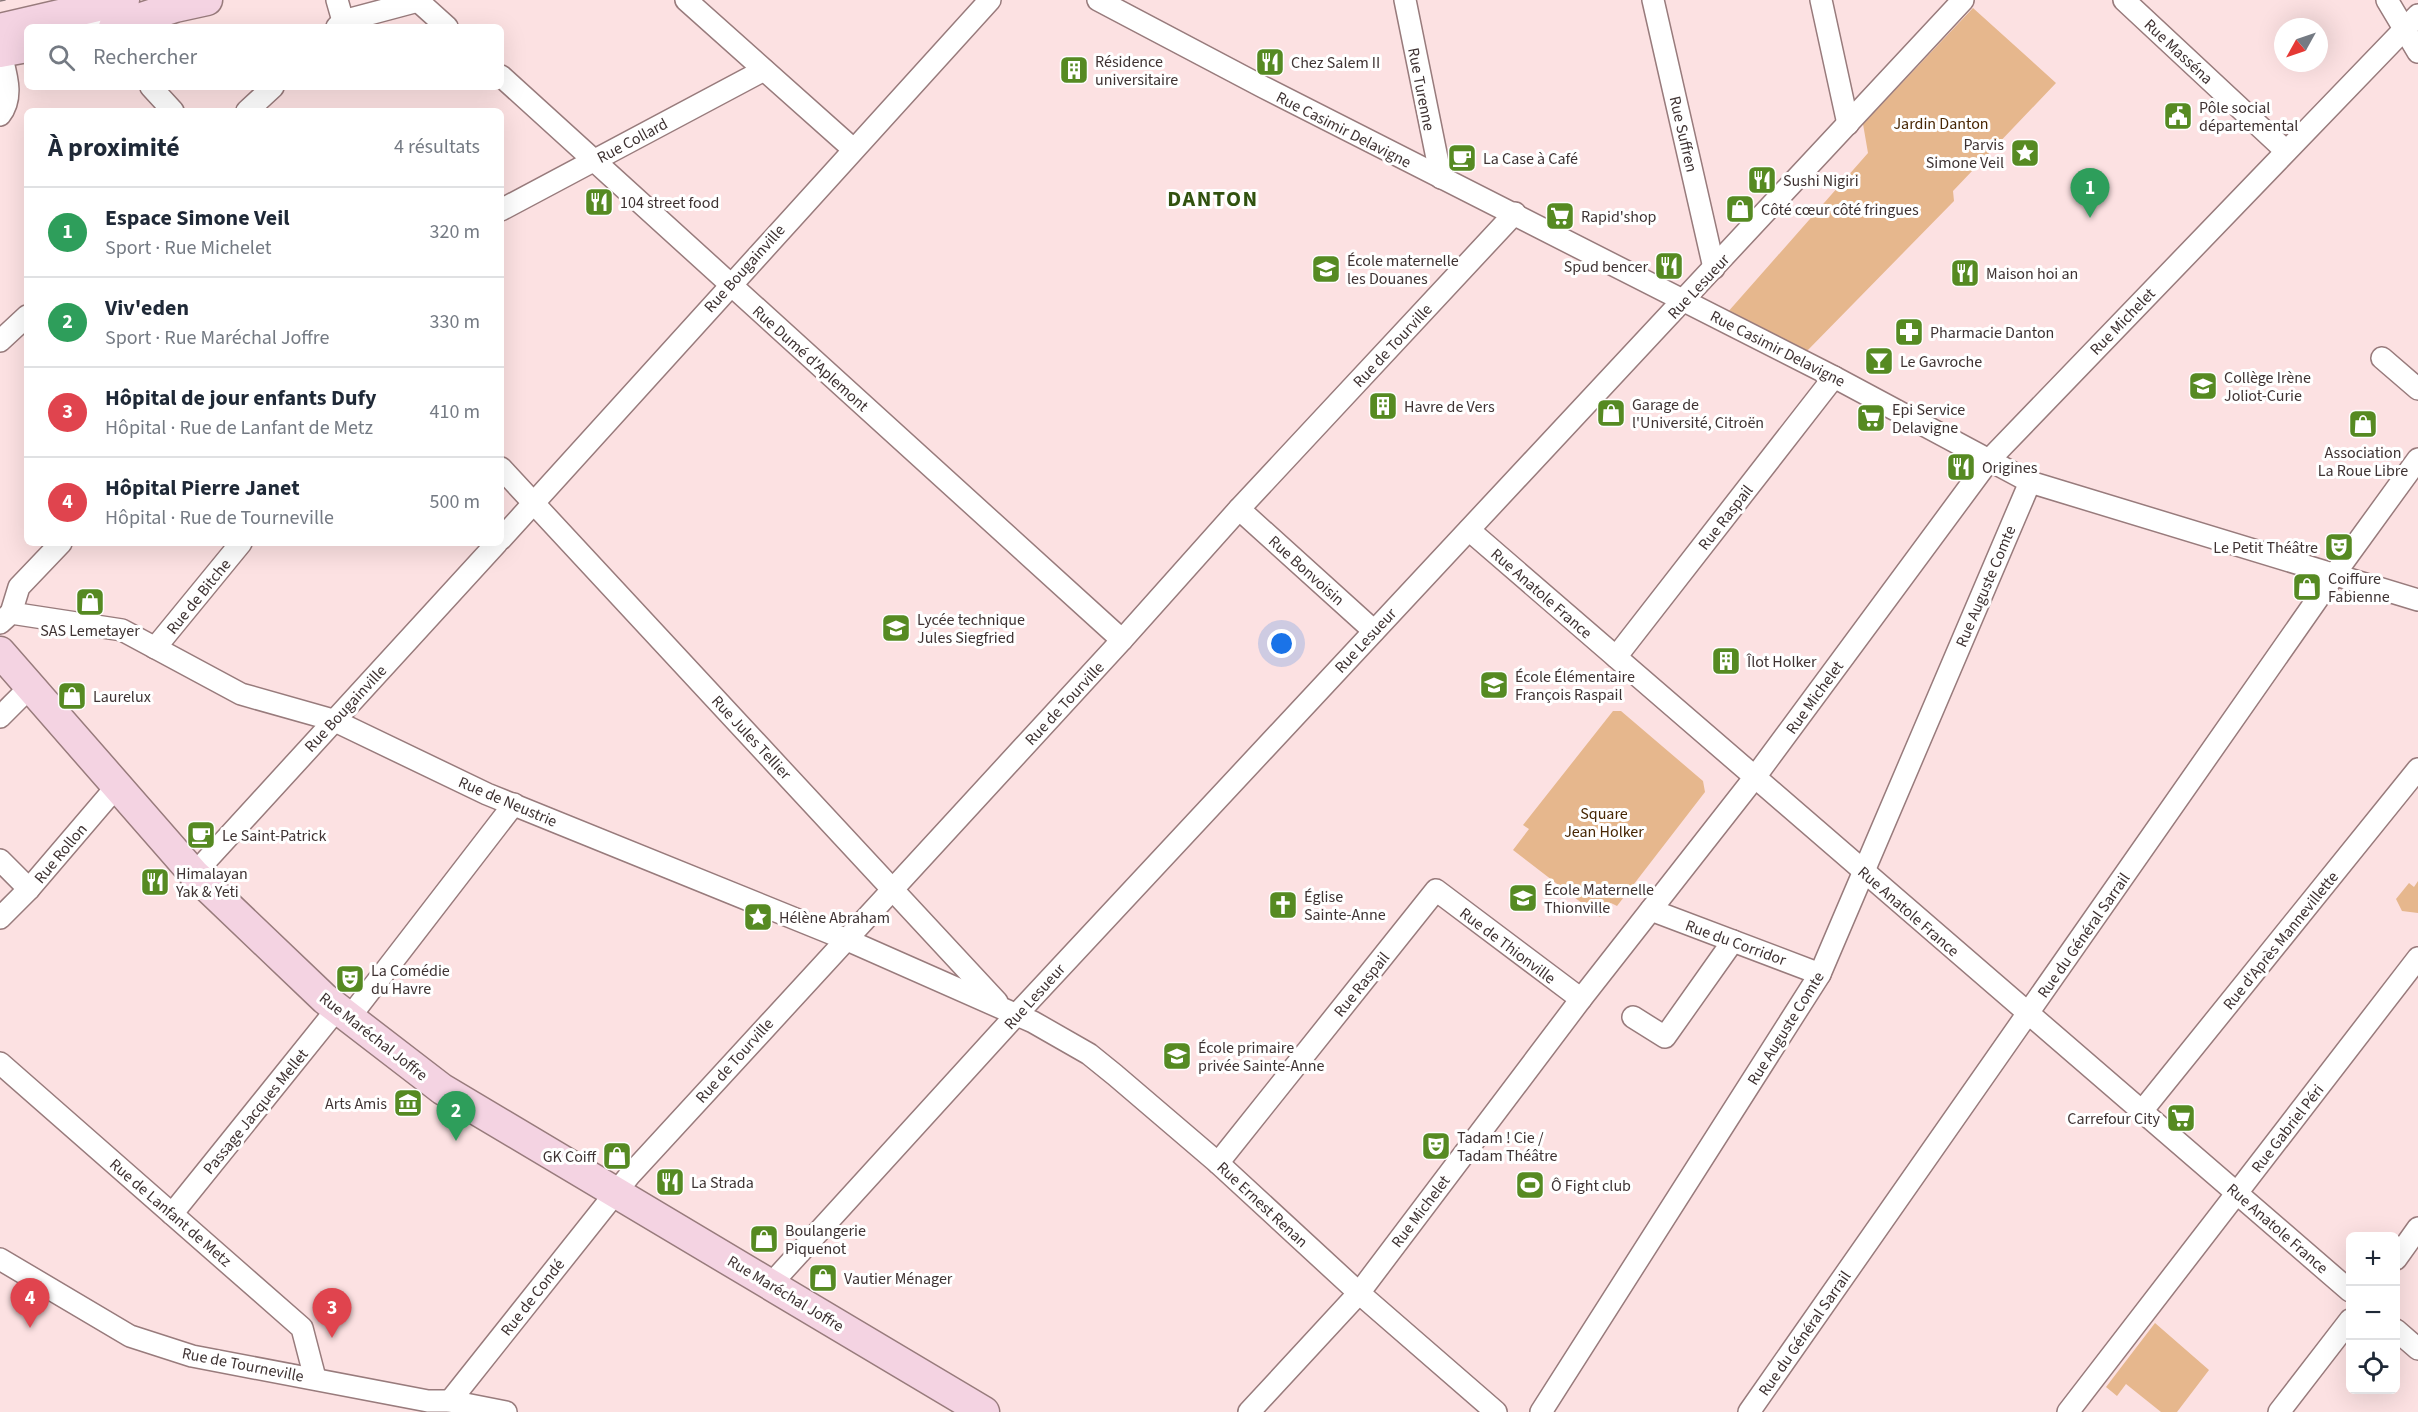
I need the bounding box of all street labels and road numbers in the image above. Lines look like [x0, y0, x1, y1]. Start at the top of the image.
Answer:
street label: Rue Masséna [2139, 14, 2218, 89]
street label: Rue Turenne [1402, 46, 1440, 133]
street label: Rue Casimir Delavigne [1272, 86, 1415, 173]
street label: Rue Suffren [1664, 94, 1702, 174]
street label: Rue Collard [593, 113, 672, 169]
street label: Rue Bougainville [699, 220, 790, 318]
street label: Rue Lesueur [1663, 249, 1735, 324]
street label: Rue Michelet [2085, 283, 2161, 360]
street label: Rue de Tourville [1348, 299, 1437, 392]
street label: Rue Dumé d'Aplemont [747, 301, 874, 417]
street label: Rue Casimir Delavigne [1706, 305, 1849, 392]
street label: Rue Raspail [1693, 480, 1758, 555]
street label: Rue Auguste Comte [1950, 522, 2021, 650]
street label: Rue Bonvoisin [1264, 531, 1349, 611]
street label: Rue Anatole France [1486, 544, 1597, 644]
street label: Rue de Bitche [161, 554, 236, 639]
street label: Rue Lesueur [1330, 603, 1402, 678]
street label: Rue Michelet [1781, 656, 1849, 739]
street label: Rue de Tourville [1020, 657, 1109, 750]
street label: Rue Bougainville [300, 660, 392, 757]
street label: Rue Jules Tellier [706, 691, 797, 785]
street label: Rue de Neustrie [455, 771, 560, 833]
street label: Rue Rollon [29, 819, 92, 888]
street label: Rue Anatole France [1853, 862, 1964, 962]
street label: Rue d'Après Mannevillette [2218, 867, 2344, 1015]
street label: Rue du Général Sarrail [2032, 869, 2135, 1003]
street label: Rue de Thionville [1455, 902, 1560, 989]
street label: Rue du Corridor [1682, 915, 1789, 972]
street label: Rue Raspail [1329, 948, 1395, 1022]
street label: Rue Lesueur [999, 958, 1071, 1035]
street label: Rue Auguste Comte [1742, 968, 1830, 1089]
street label: Rue Maréchal Joffre [315, 987, 432, 1086]
street label: Rue de Tourville [691, 1013, 779, 1108]
street label: Passage Jacques Mellet [198, 1044, 314, 1179]
street label: Rue Gabriel Péri [2246, 1080, 2329, 1177]
street label: Rue de Lanfant de Metz [105, 1154, 236, 1272]
street label: Rue Ernest Renan [1212, 1157, 1313, 1253]
street label: Rue Michelet [1386, 1170, 1456, 1252]
street label: Rue Anatole France [2222, 1179, 2333, 1279]
street label: Rue Maréchal Joffre [723, 1250, 848, 1337]
street label: Rue de Condé [496, 1254, 570, 1341]
street label: Rue du Général Sarrail [1753, 1267, 1856, 1401]
street label: Rue de Tourneville [180, 1342, 306, 1388]

